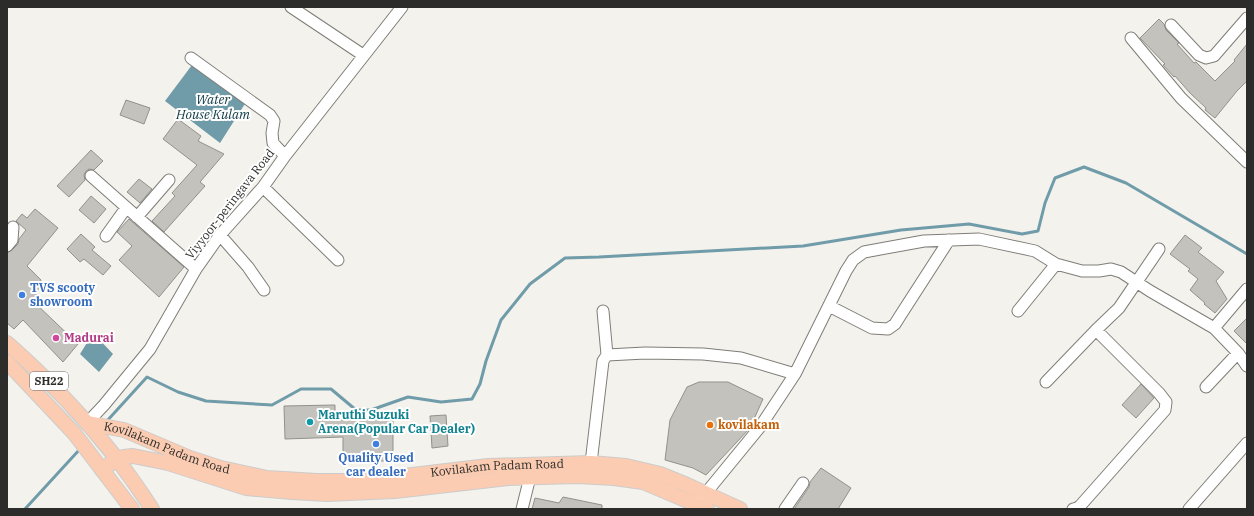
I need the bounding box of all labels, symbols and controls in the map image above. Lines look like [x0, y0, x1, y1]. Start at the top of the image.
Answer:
water label: Water House Kulam [175, 91, 250, 123]
street label: Viyyoor-peringava Road [182, 146, 277, 262]
place label: TVS scooty showroom [30, 280, 95, 309]
marker: TVS scooty showroom [17, 290, 27, 300]
place label: Madurai [64, 330, 114, 345]
marker: Madurai [51, 333, 61, 343]
road number: SH22 [30, 372, 68, 390]
place label: Maruthi Suzuki Arena(Popular Car Dealer) [318, 407, 475, 436]
marker: Maruthi Suzuki Arena(Popular Car Dealer) [305, 417, 315, 427]
place label: kovilakam [718, 417, 780, 432]
street label: Kovilakam Padam Road [103, 418, 231, 477]
marker: kovilakam [705, 420, 715, 430]
marker: Quality Used car dealer [371, 439, 381, 449]
place label: Quality Used car dealer [338, 450, 414, 479]
street label: Kovilakam Padam Road [430, 456, 564, 480]

